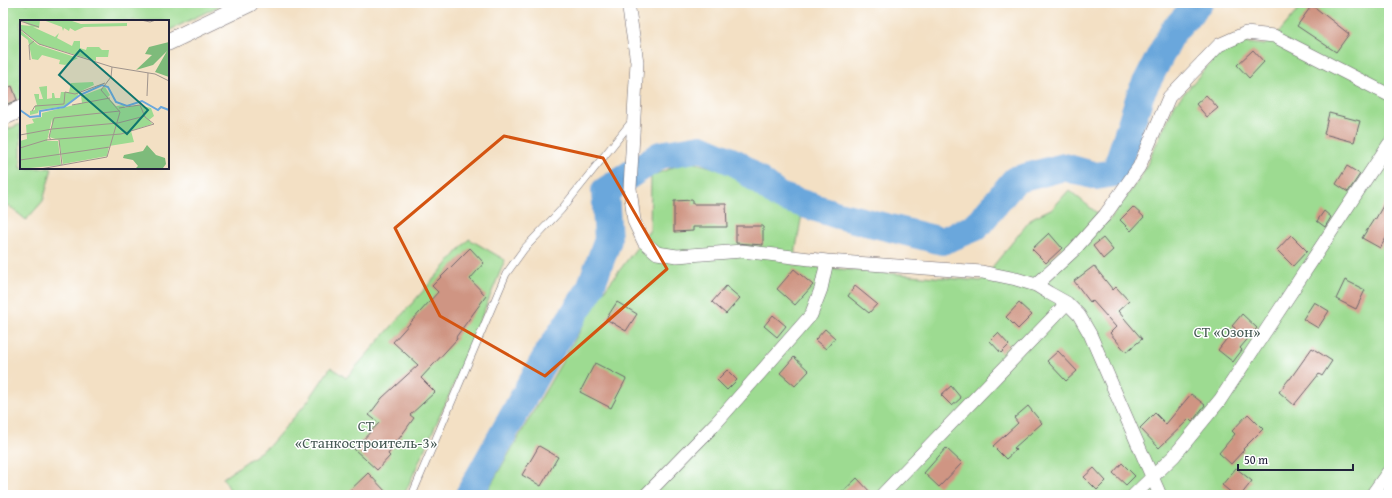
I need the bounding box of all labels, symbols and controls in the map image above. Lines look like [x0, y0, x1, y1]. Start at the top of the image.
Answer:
inset map [20, 20, 169, 169]
park label: СТ «Озон» [1194, 321, 1260, 342]
park label: СТ «Станкостроитель-3» [295, 415, 437, 453]
scale bar [1238, 446, 1353, 472]
text: 50 m [1244, 451, 1268, 468]

